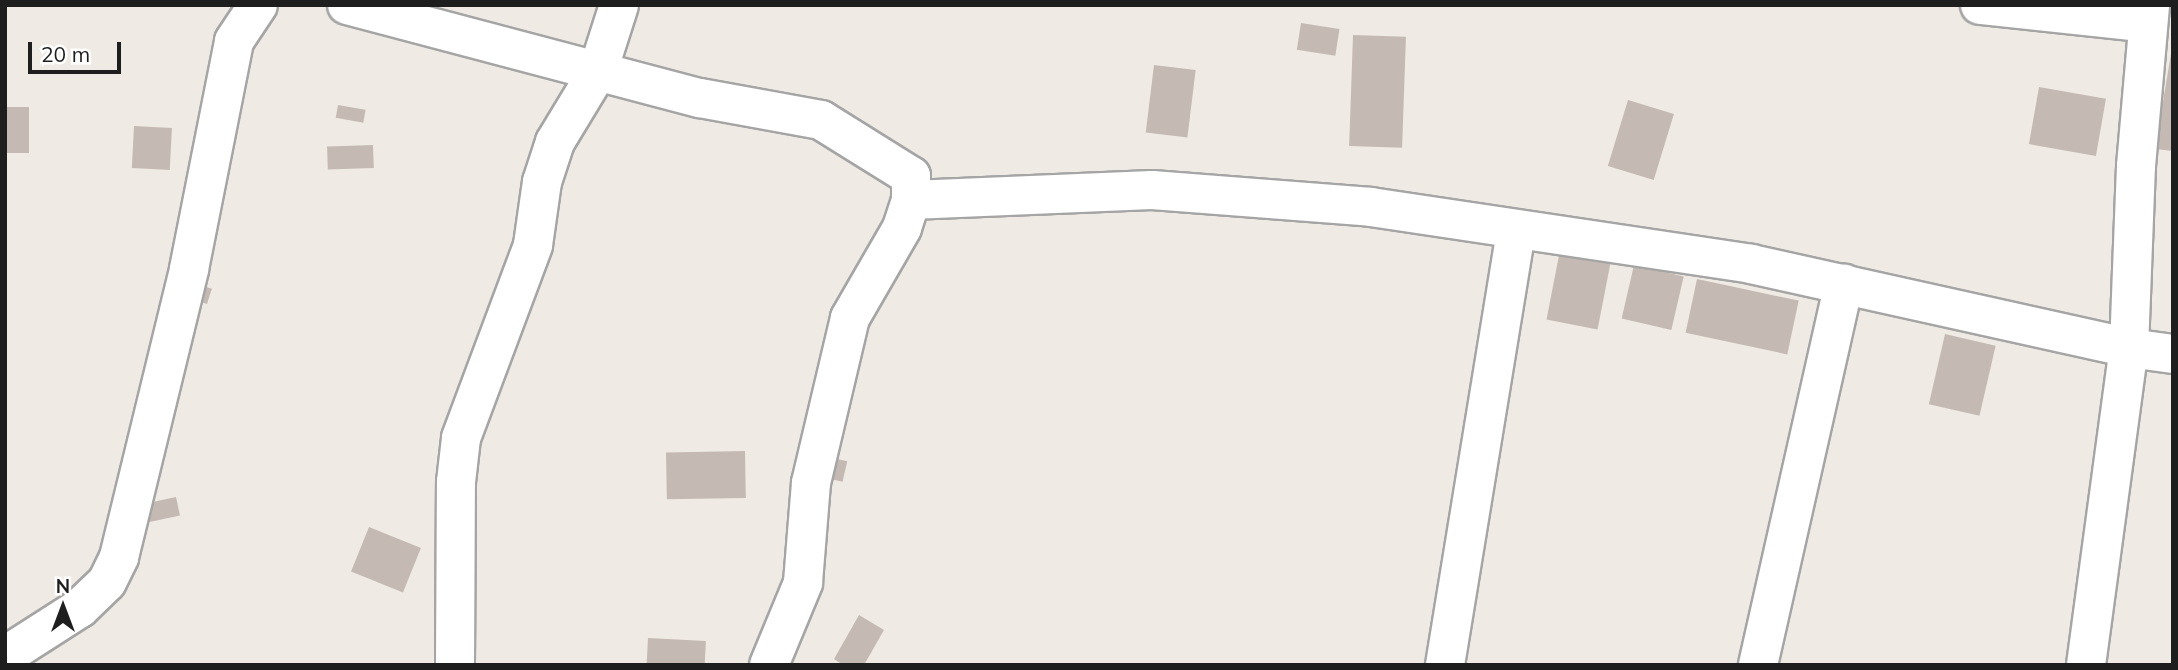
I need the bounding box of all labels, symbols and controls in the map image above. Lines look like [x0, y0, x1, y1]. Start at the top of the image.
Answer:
scale bar [32, 28, 124, 72]
text: 20 m [41, 41, 90, 67]
north arrow [28, 572, 98, 642]
text: N [56, 574, 70, 598]

